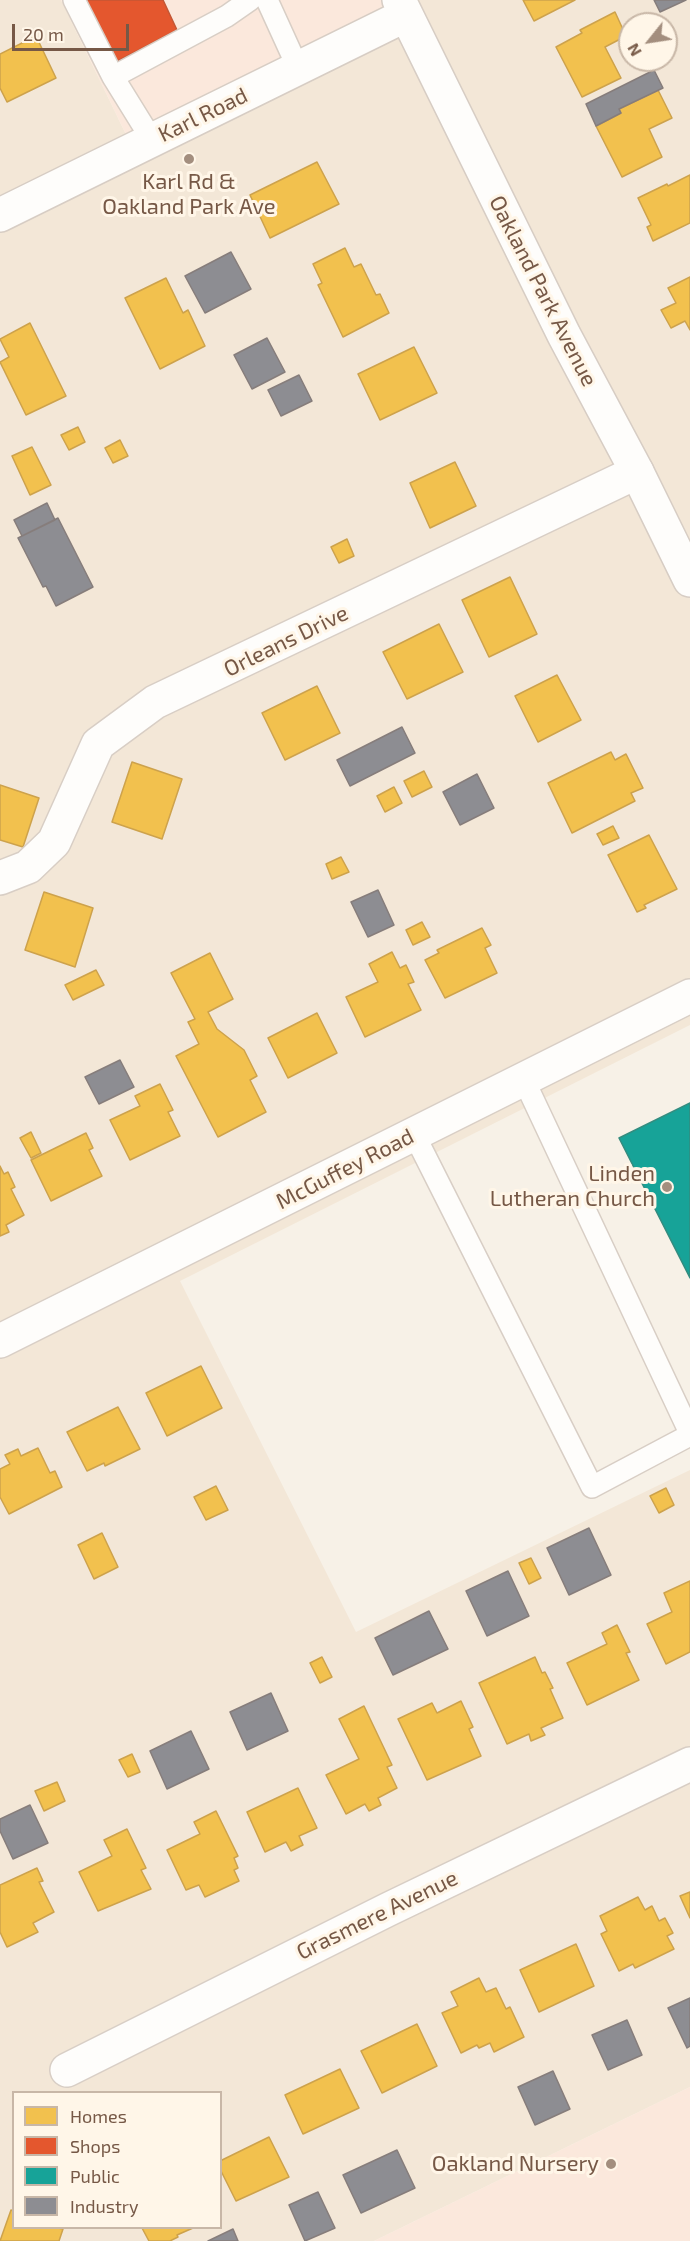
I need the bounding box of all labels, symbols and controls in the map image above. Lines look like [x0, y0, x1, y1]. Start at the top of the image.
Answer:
scale bar [15, 12, 132, 50]
north arrow [618, 12, 678, 72]
text: 20 m [23, 23, 64, 45]
text: N [623, 40, 645, 60]
street label: Karl Road [154, 82, 252, 148]
marker: Karl Rd & Oakland Park Ave [182, 152, 196, 166]
place label: Karl Rd & Oakland Park Ave [102, 169, 276, 220]
street label: Oakland Park Avenue [483, 191, 603, 391]
street label: Orleans Drive [220, 600, 352, 682]
street label: McGuffey Road [272, 1123, 418, 1215]
place label: Linden Lutheran Church [490, 1161, 655, 1212]
marker: Linden Lutheran Church [660, 1180, 674, 1194]
street label: Grasmere Avenue [292, 1865, 462, 1965]
legend [12, 2091, 222, 2229]
text: Homes [70, 2105, 127, 2127]
text: Shops [70, 2135, 120, 2157]
place label: Oakland Nursery [432, 2151, 599, 2177]
marker: Oakland Nursery [604, 2157, 618, 2171]
text: Public [70, 2165, 120, 2187]
text: Industry [70, 2195, 139, 2217]

